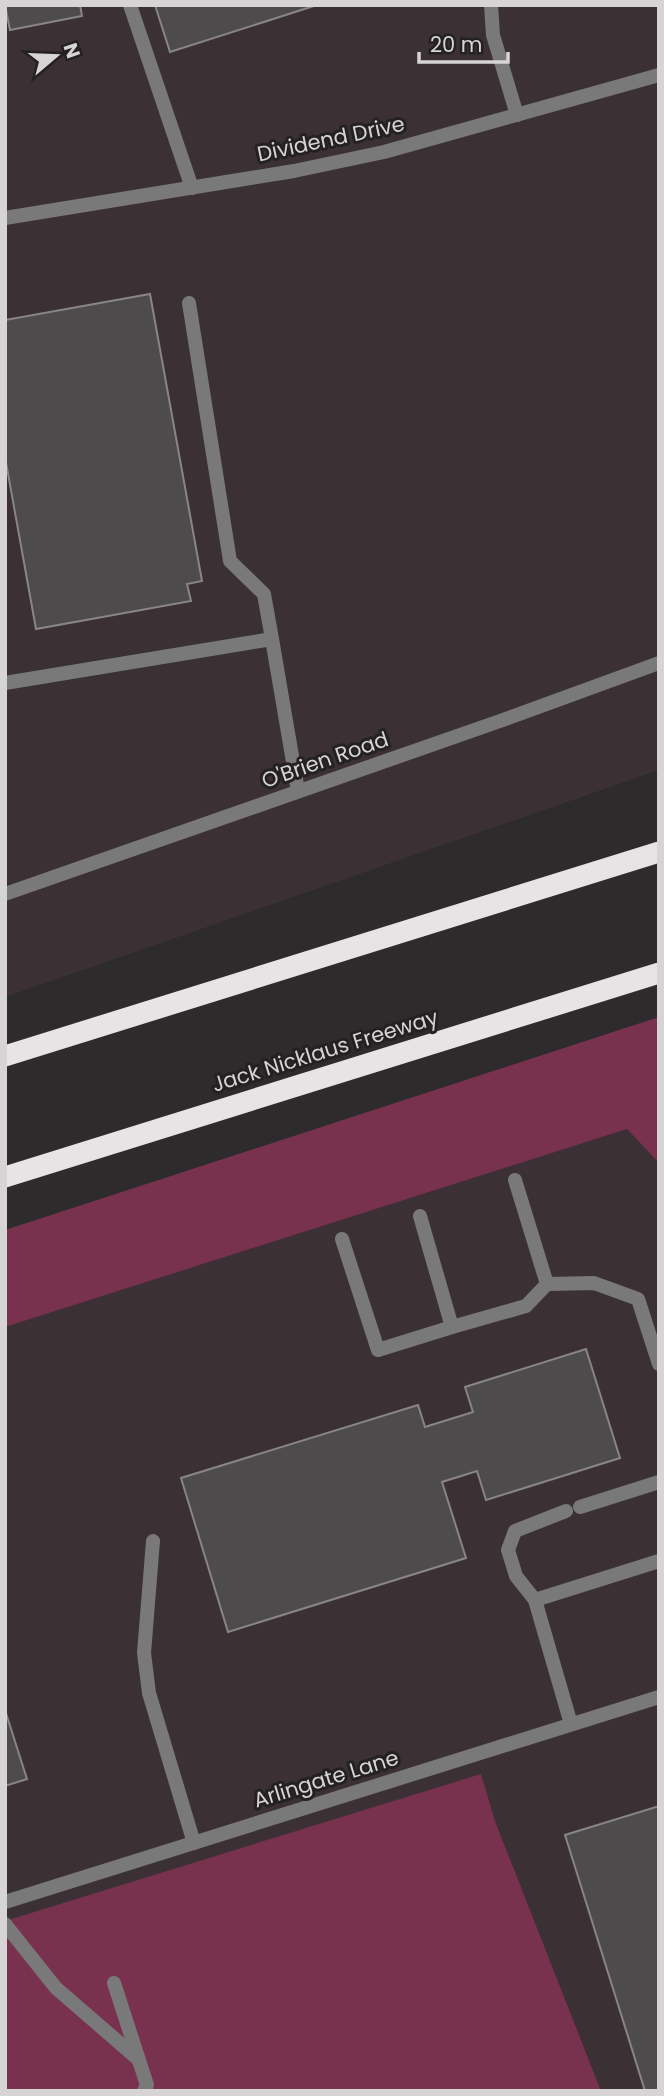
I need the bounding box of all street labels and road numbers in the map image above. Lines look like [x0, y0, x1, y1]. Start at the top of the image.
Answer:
street label: Dividend Drive [254, 109, 407, 168]
street label: O'Brien Road [258, 724, 392, 795]
street label: Jack Nicklaus Freeway [208, 1002, 442, 1099]
street label: Arlingate Lane [250, 1743, 402, 1814]

